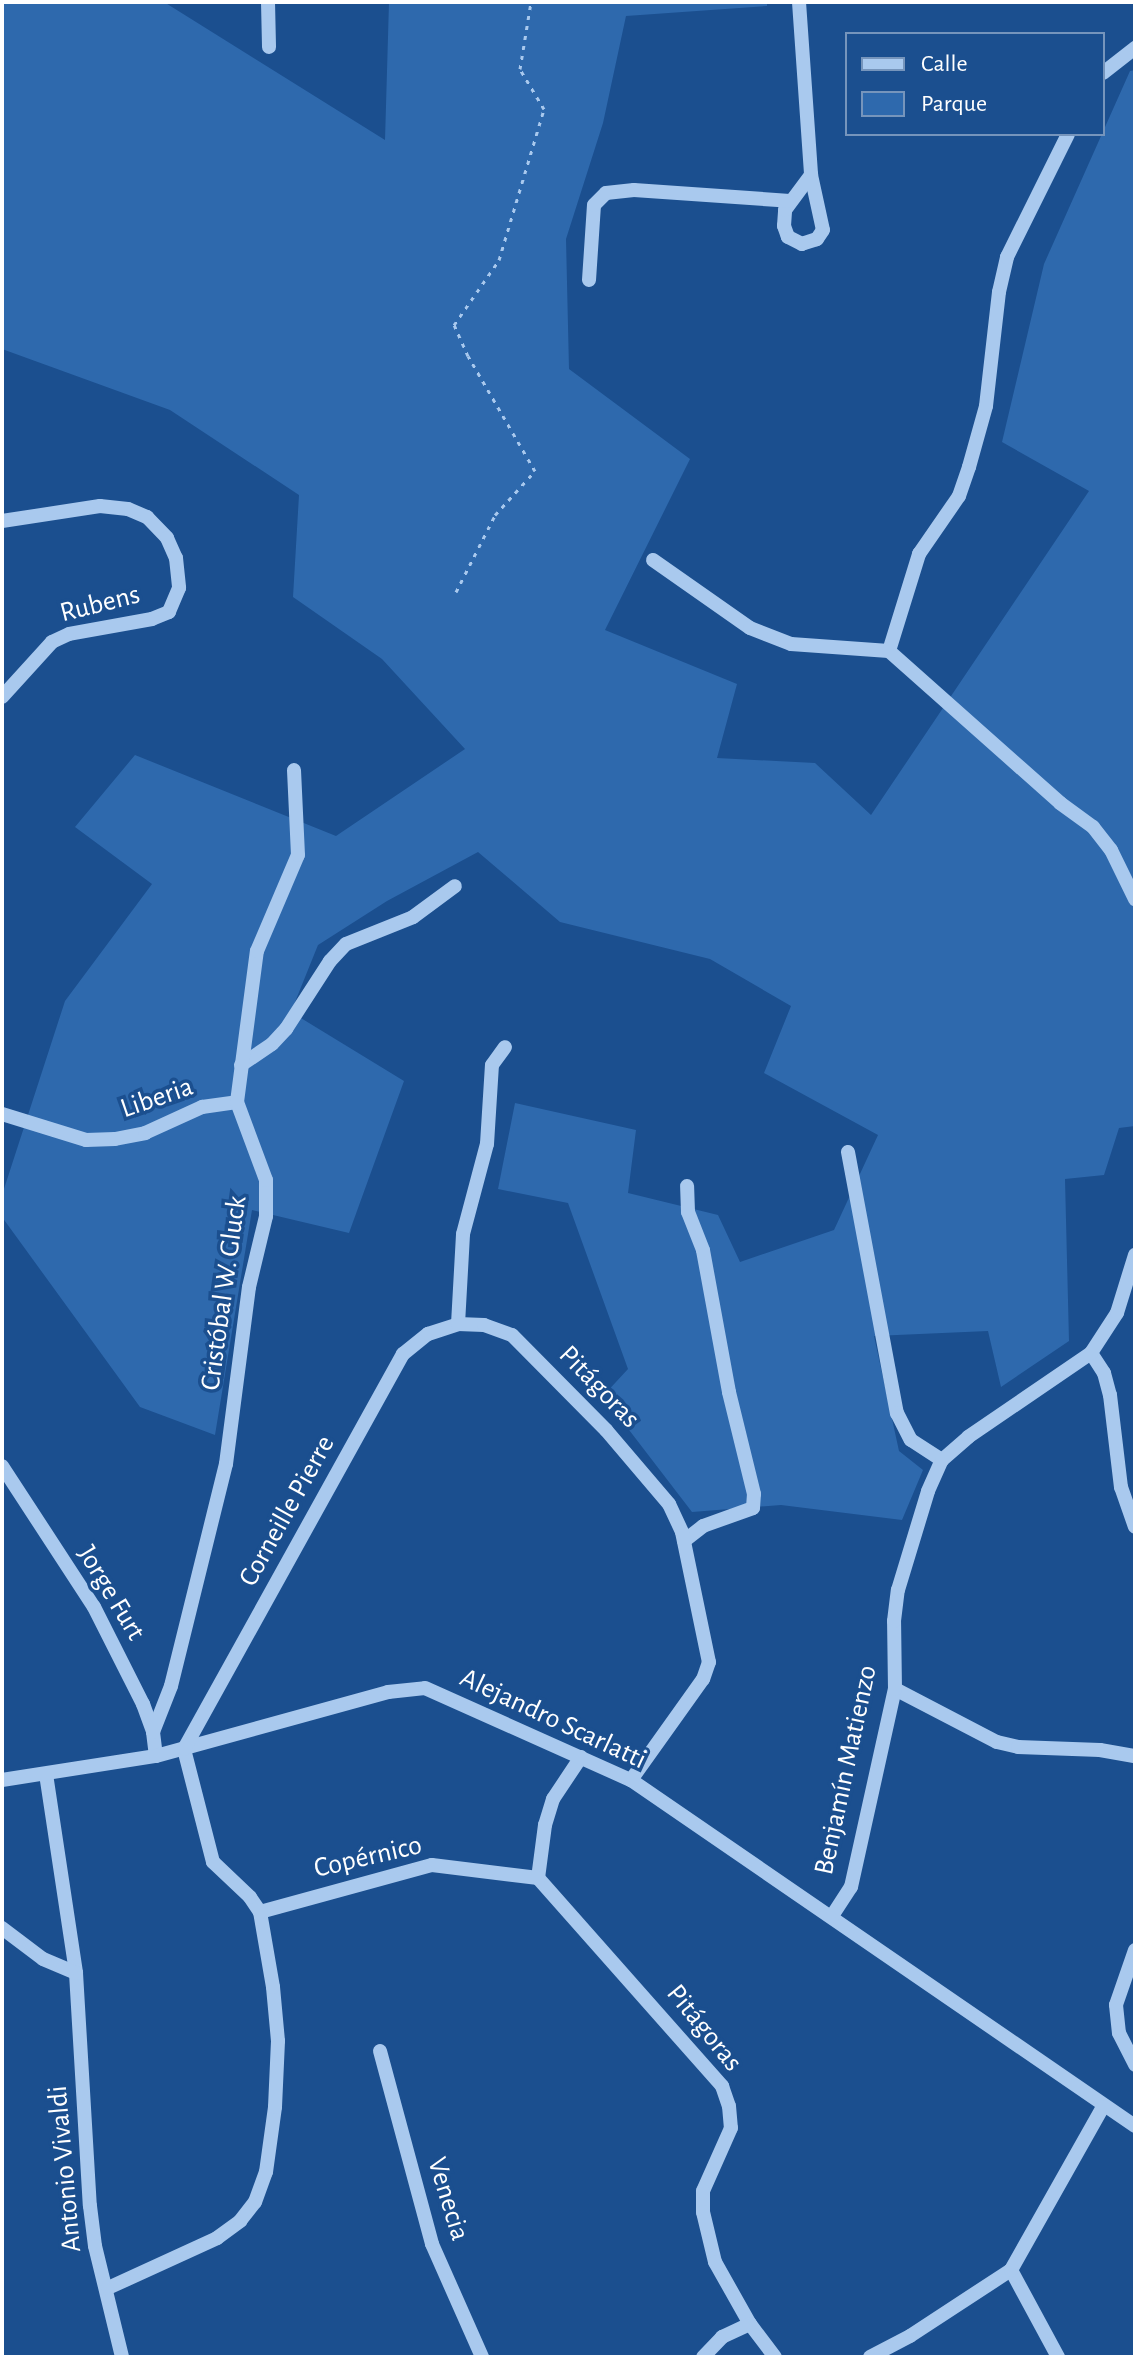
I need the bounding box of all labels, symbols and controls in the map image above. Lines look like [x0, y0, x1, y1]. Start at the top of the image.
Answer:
legend [845, 32, 1105, 136]
text: Calle [921, 52, 968, 76]
text: Parque [921, 92, 987, 116]
street label: Rubens [56, 578, 144, 630]
street label: Liberia [116, 1070, 198, 1126]
street label: Cristóbal W. Gluck [194, 1194, 254, 1392]
street label: Pitágoras [551, 1339, 647, 1435]
street label: Corneille Pierre [232, 1430, 342, 1592]
street label: Jorge Furt [70, 1540, 152, 1646]
street label: Alejandro Scarlatti [454, 1661, 652, 1777]
street label: Benjamín Matienzo [807, 1662, 885, 1878]
street label: Copérnico [311, 1828, 425, 1886]
street label: Pitágoras [659, 1978, 749, 2078]
street label: Antonio Vivaldi [41, 2084, 89, 2254]
street label: Venecia [419, 2153, 477, 2245]

